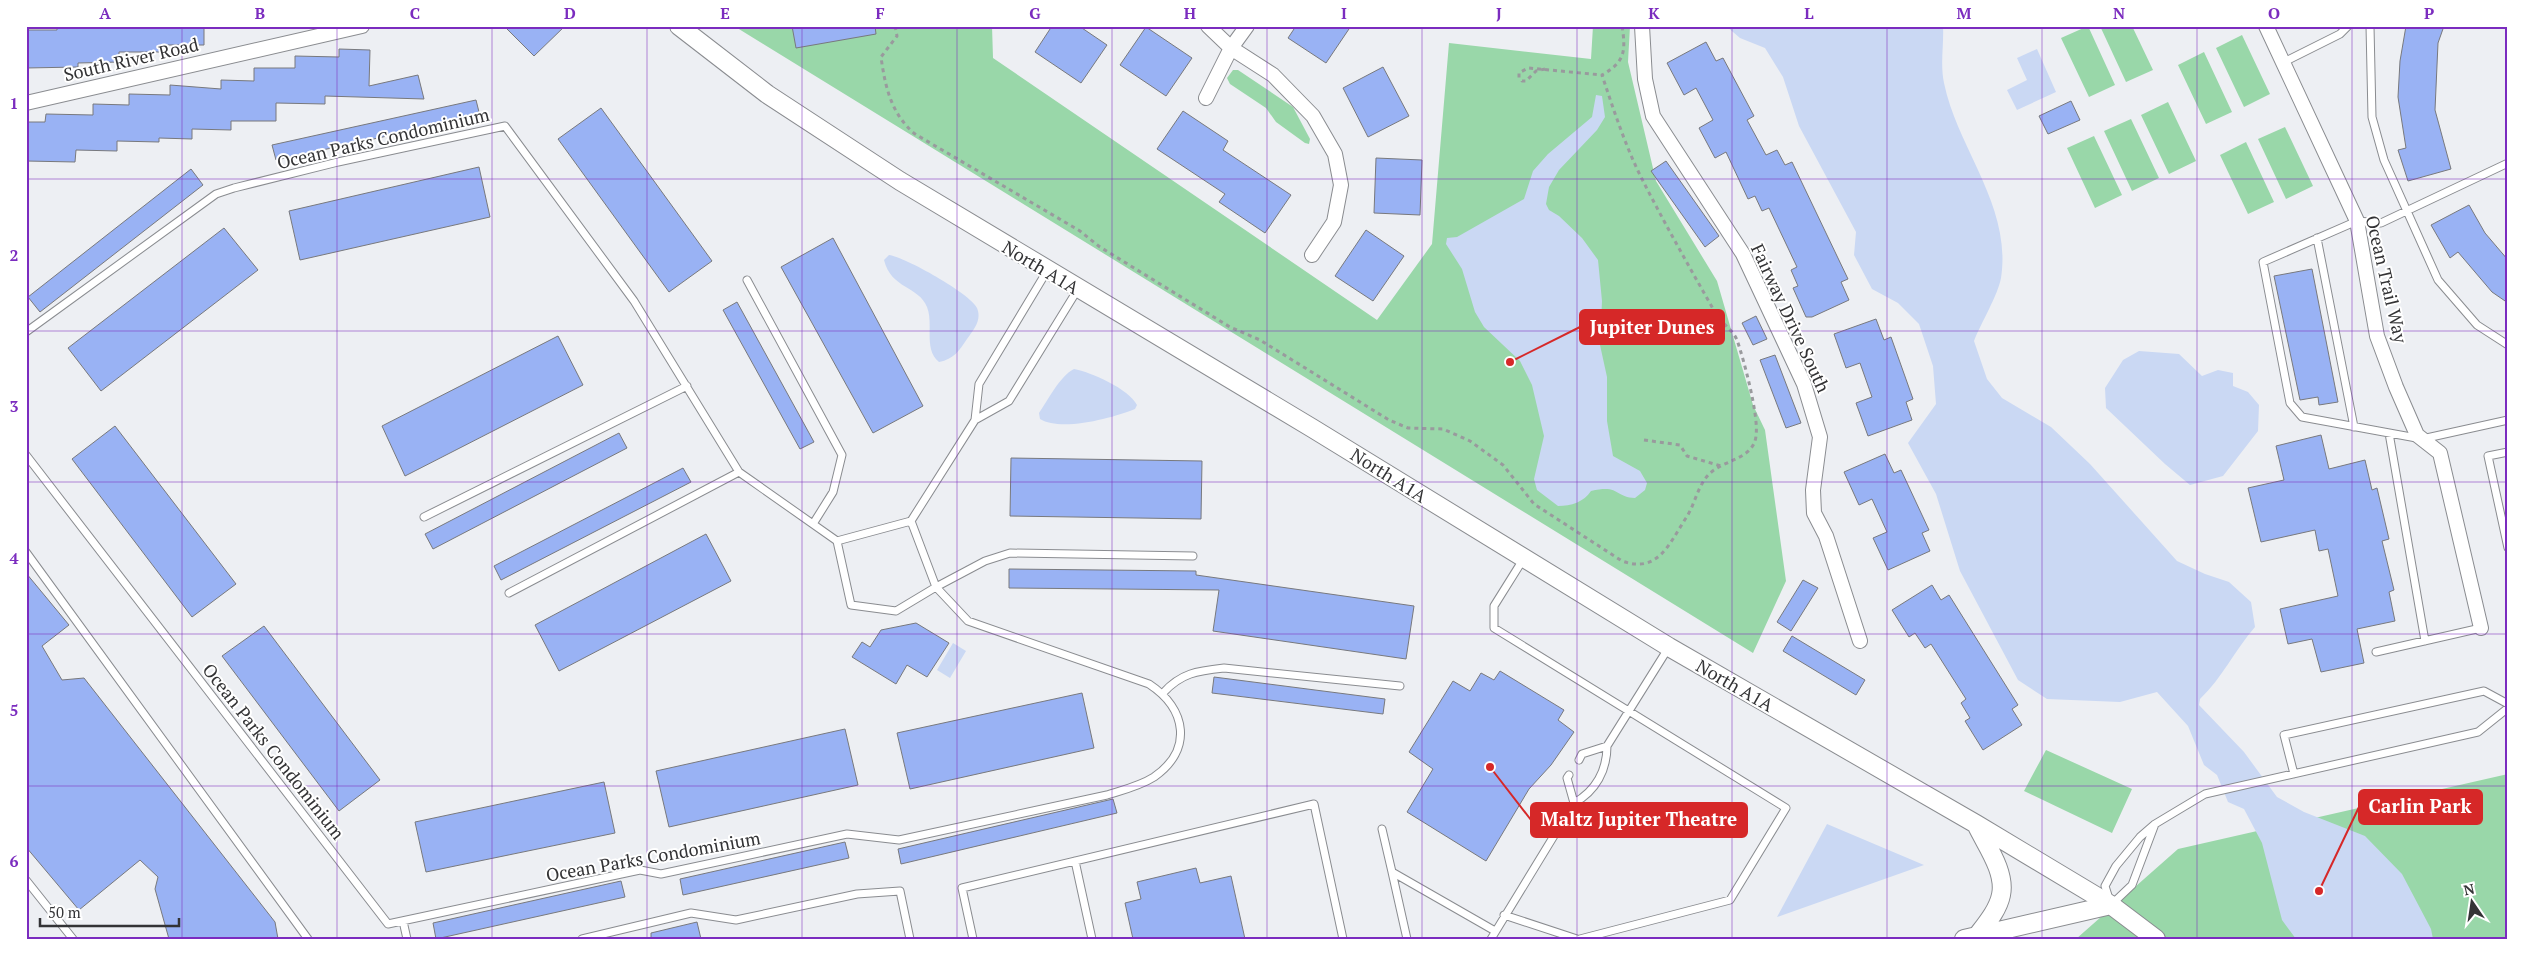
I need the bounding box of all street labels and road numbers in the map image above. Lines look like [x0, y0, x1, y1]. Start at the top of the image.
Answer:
street label: South River Road [61, 32, 201, 86]
street label: Ocean Parks Condominium [274, 102, 492, 174]
street label: Ocean Trail Way [2361, 213, 2414, 346]
street label: North A1A [998, 235, 1084, 300]
street label: Fairway Drive South [1746, 240, 1836, 397]
street label: North A1A [1346, 442, 1432, 508]
street label: North A1A [1692, 653, 1779, 717]
street label: Ocean Parks Condominium [198, 658, 351, 844]
street label: Ocean Parks Condominium [544, 825, 763, 887]

